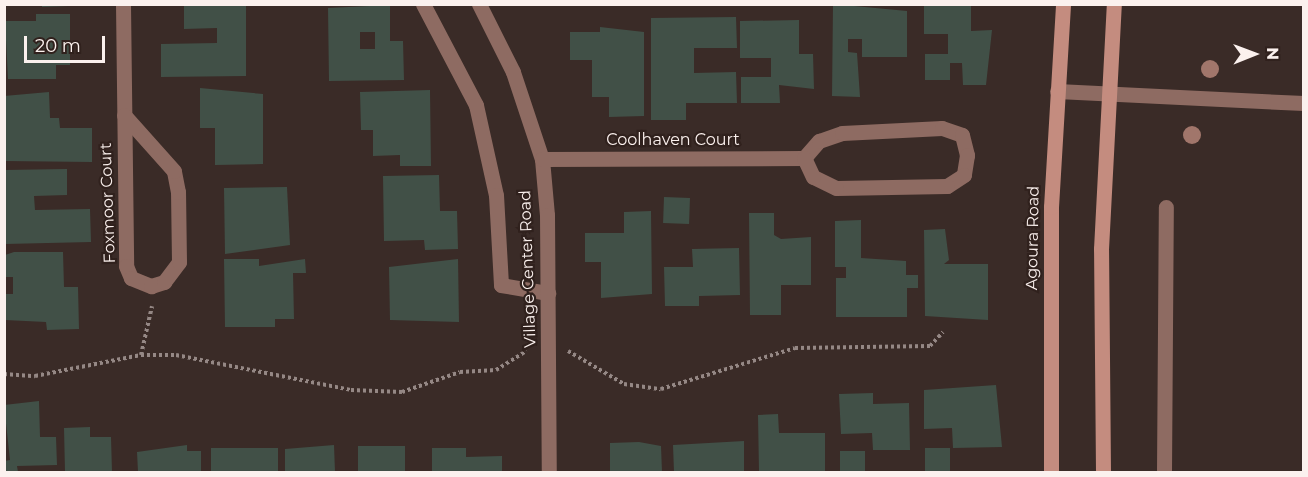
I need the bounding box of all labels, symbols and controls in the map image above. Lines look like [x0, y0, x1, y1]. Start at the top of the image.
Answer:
scale bar [27, 24, 108, 62]
north arrow [1224, 24, 1284, 84]
text: 20 m [35, 35, 81, 57]
text: N [1263, 47, 1282, 60]
street label: Coolhaven Court [606, 130, 740, 150]
street label: Foxmoor Court [96, 142, 120, 264]
street label: Agoura Road [1022, 186, 1044, 290]
street label: Village Center Road [516, 190, 540, 348]

